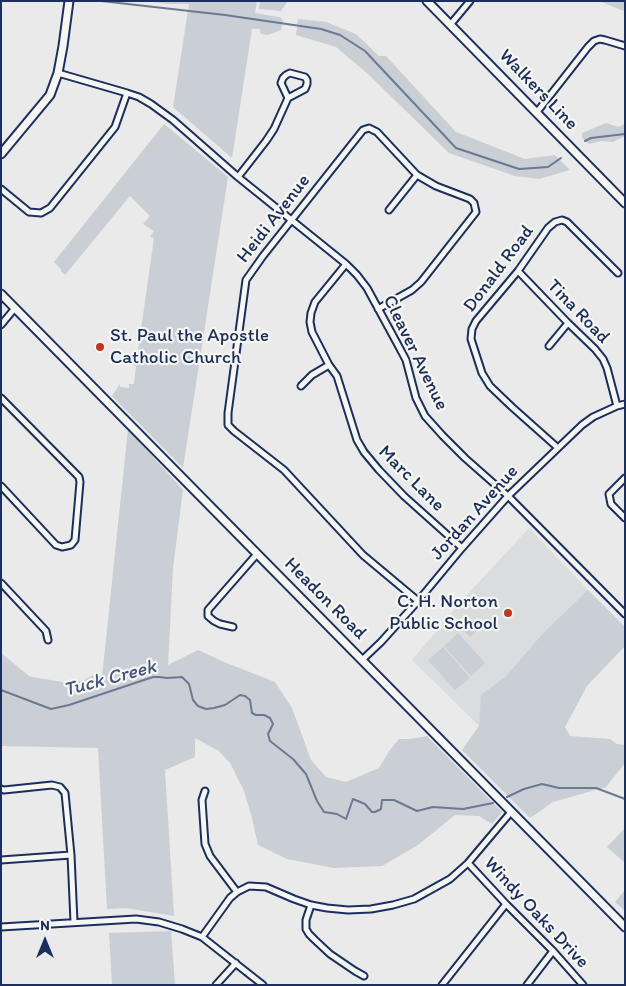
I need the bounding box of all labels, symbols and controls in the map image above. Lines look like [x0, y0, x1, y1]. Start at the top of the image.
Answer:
street label: Walkers Line [494, 45, 582, 135]
street label: Heidi Avenue [232, 170, 316, 268]
street label: Donald Road [459, 221, 539, 317]
street label: Tina Road [542, 275, 614, 349]
street label: Cleaver Avenue [377, 292, 453, 414]
place label: St. Paul the Apostle Catholic Church [110, 325, 269, 369]
marker: St. Paul the Apostle Catholic Church [94, 341, 106, 353]
street label: Marc Lane [373, 441, 449, 517]
street label: Jordan Avenue [426, 461, 524, 565]
street label: Headon Road [279, 553, 371, 645]
place label: C. H. Norton Public School [389, 591, 498, 635]
marker: C. H. Norton Public School [502, 607, 514, 619]
water label: Tuck Creek [61, 655, 159, 703]
street label: Windy Oaks Drive [479, 853, 593, 973]
north arrow [20, 916, 70, 966]
text: N [40, 917, 50, 934]

